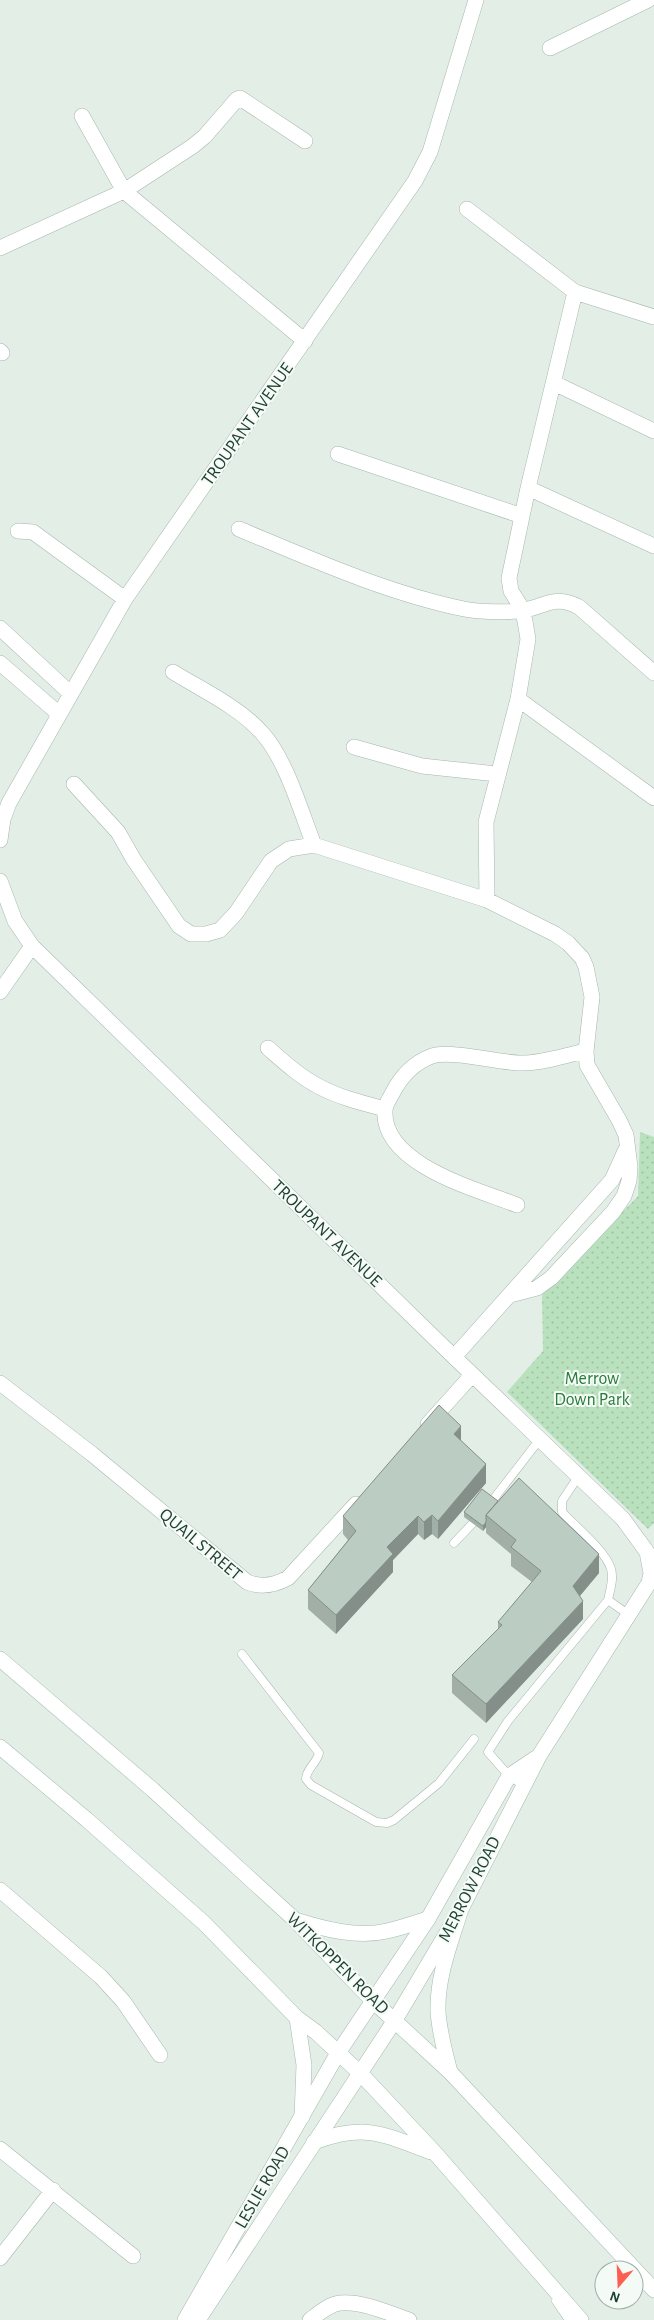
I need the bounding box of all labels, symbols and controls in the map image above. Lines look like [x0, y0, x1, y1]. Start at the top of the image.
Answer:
street label: TROUPANT AVENUE [199, 360, 297, 489]
street label: TROUPANT AVENUE [268, 1177, 385, 1291]
park label: Merrow Down Park [554, 1370, 631, 1409]
street label: QUAIL STREET [156, 1505, 245, 1584]
street label: MERROW ROAD [436, 1834, 504, 1945]
street label: WITKOPPEN ROAD [283, 1909, 392, 2018]
street label: LESLIE ROAD [232, 2143, 294, 2232]
north arrow [594, 2260, 644, 2310]
text: N [608, 2288, 622, 2305]

